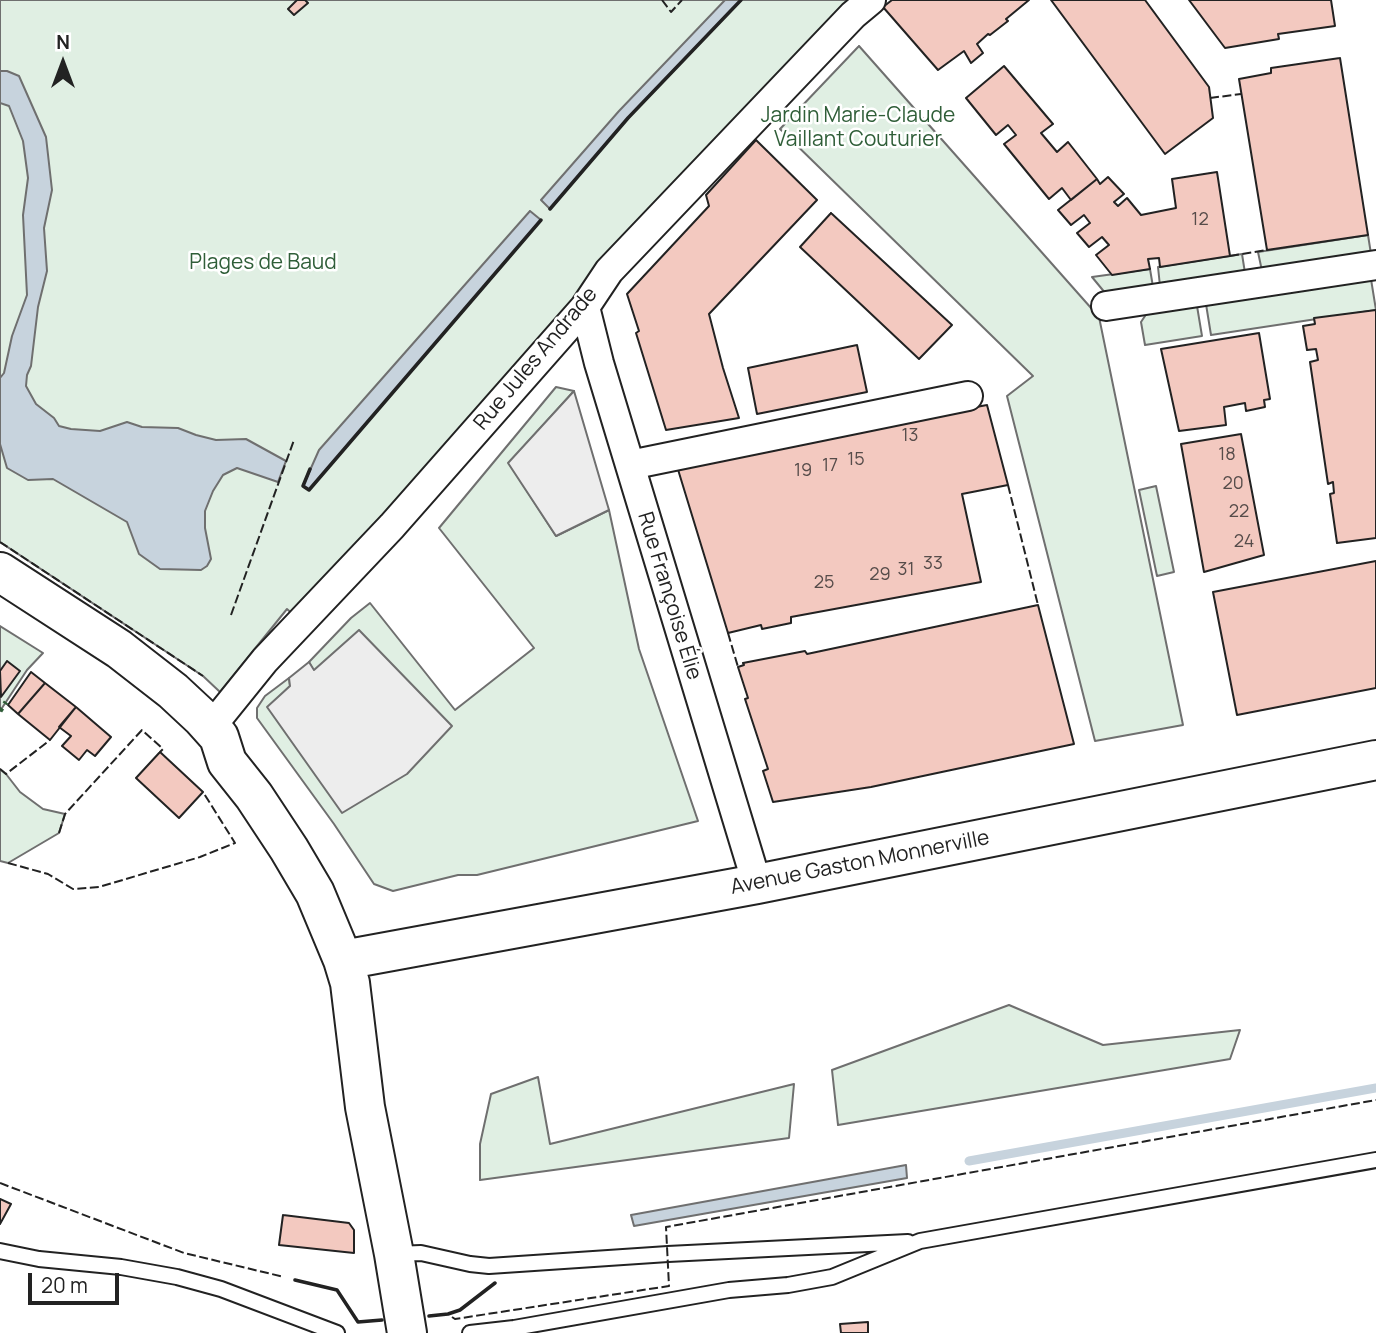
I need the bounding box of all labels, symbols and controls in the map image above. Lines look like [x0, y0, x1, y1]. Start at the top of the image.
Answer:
north arrow [28, 28, 98, 98]
text: N [56, 29, 70, 55]
park label: Jardin Marie-Claude Vaillant Couturier [761, 103, 955, 153]
house number: 12 [1191, 209, 1209, 231]
park label: Plages de Baud [189, 250, 337, 276]
street label: Rue Jules Andrade [469, 283, 603, 435]
house number: 13 [902, 425, 918, 447]
house number: 18 [1218, 444, 1236, 466]
house number: 15 [847, 449, 865, 471]
house number: 17 [822, 455, 838, 477]
house number: 19 [794, 460, 812, 482]
house number: 20 [1222, 473, 1244, 495]
house number: 22 [1229, 501, 1249, 523]
street label: Rue Françoise Élie [631, 509, 707, 683]
house number: 24 [1234, 531, 1254, 553]
house number: 33 [923, 553, 943, 575]
house number: 31 [898, 559, 914, 581]
house number: 29 [869, 564, 891, 586]
house number: 25 [814, 572, 834, 594]
street label: Avenue Gaston Monnerville [728, 826, 992, 900]
scale bar [32, 1260, 122, 1304]
text: 20 m [41, 1271, 88, 1299]

